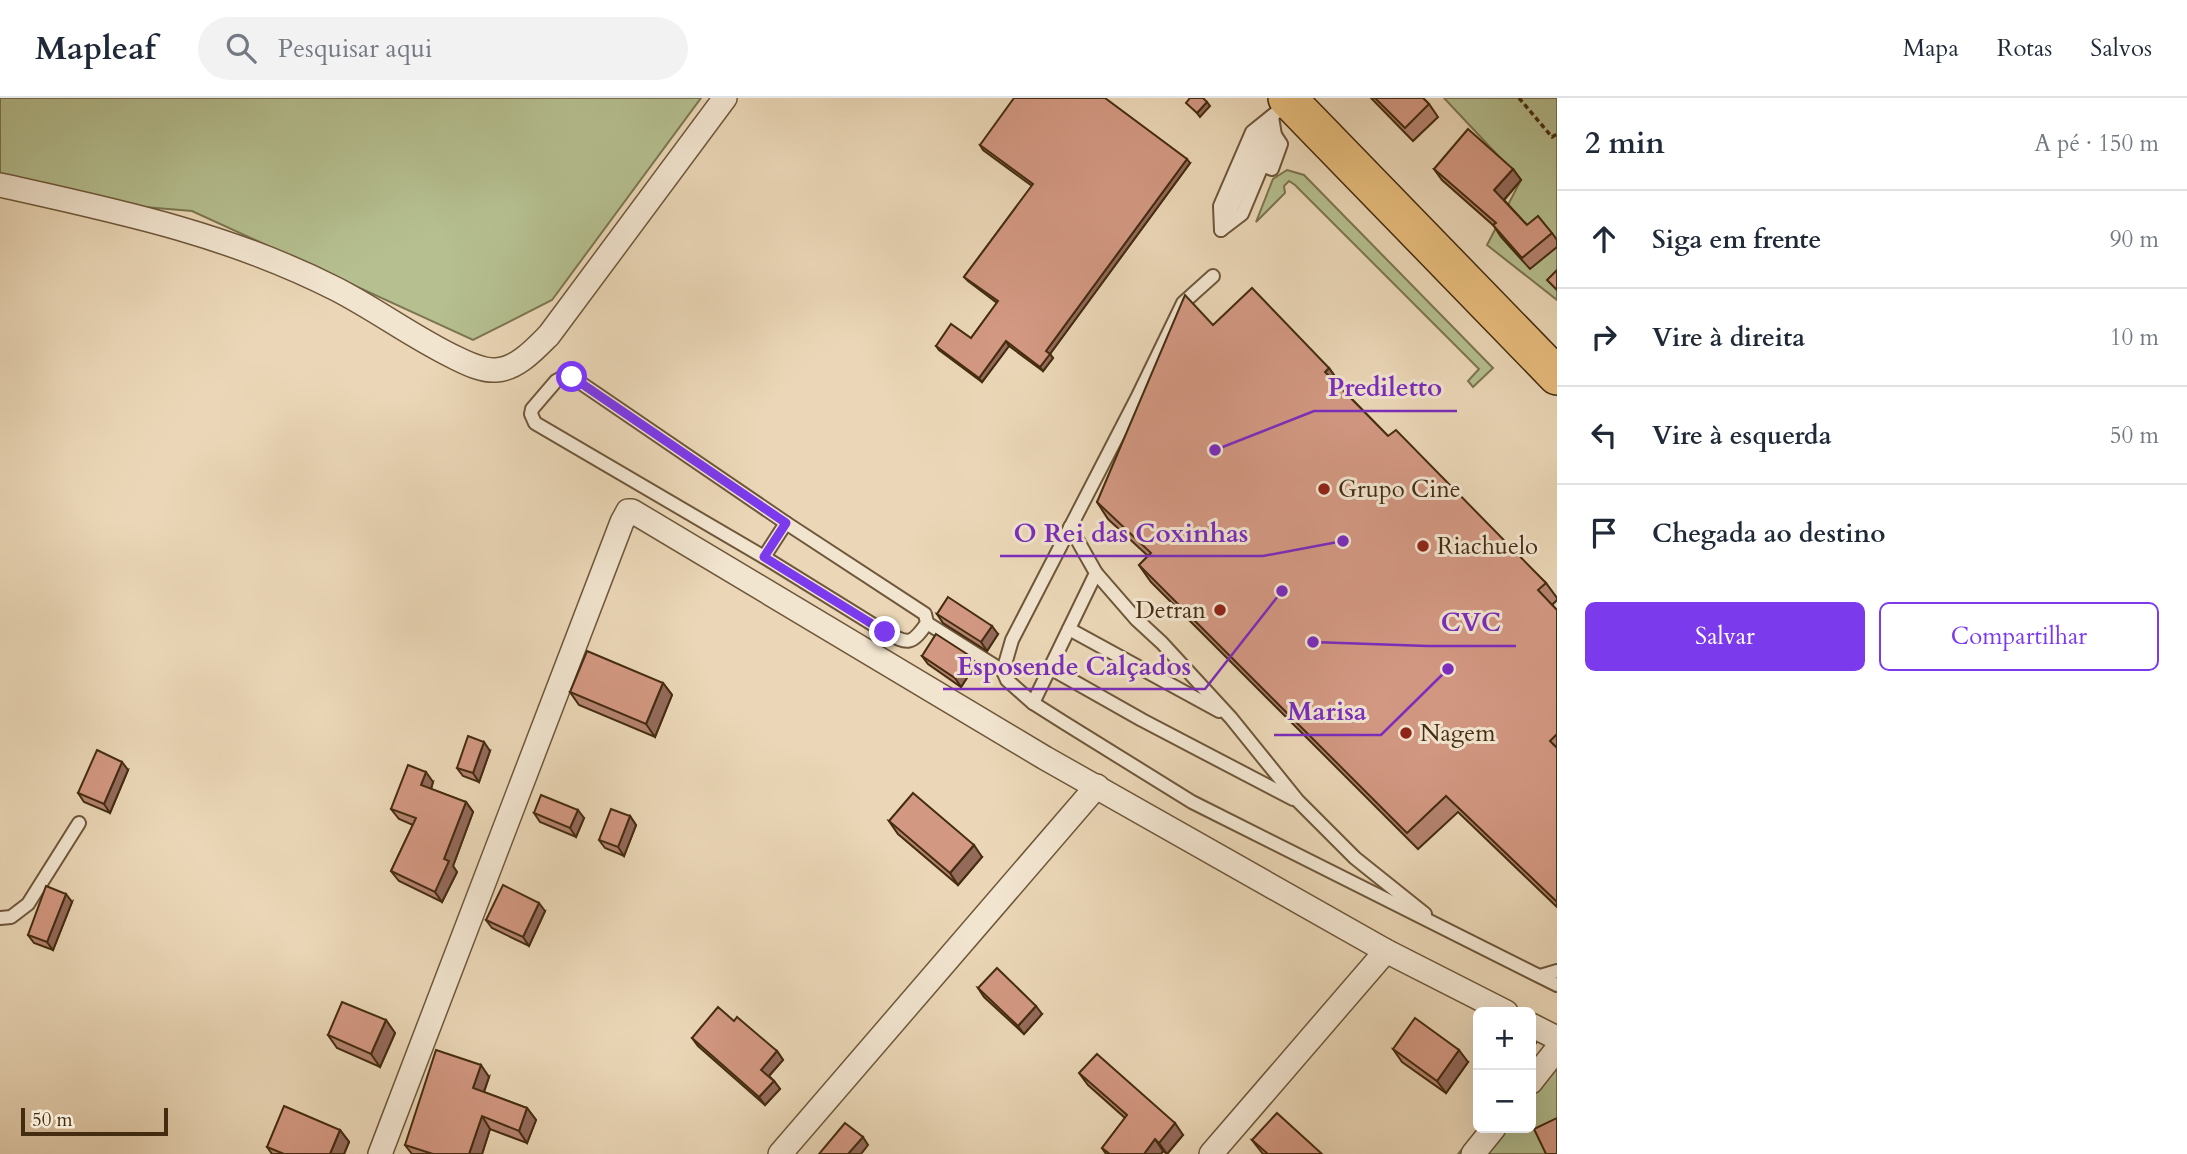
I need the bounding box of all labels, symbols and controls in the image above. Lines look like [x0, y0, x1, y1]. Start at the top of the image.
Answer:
search box [198, 17, 688, 80]
text: Mapleaf [35, 26, 156, 71]
icon: search [222, 29, 260, 67]
text: Pesquisar aqui [278, 31, 432, 66]
text: Mapa [1903, 32, 1959, 65]
text: Rotas [1997, 32, 2052, 65]
text: Salvos [2090, 32, 2152, 65]
text: 2 min [1585, 123, 1665, 164]
text: A pé · 150 m [2035, 128, 2159, 159]
icon: ahead [1585, 220, 1623, 258]
text: Siga em frente [1652, 222, 1821, 257]
text: 90 m [2110, 224, 2159, 255]
icon: right [1585, 318, 1623, 356]
text: Vire à direita [1652, 320, 1805, 355]
text: 10 m [2110, 322, 2159, 353]
route start [556, 361, 587, 392]
callout: Prediletto [1314, 364, 1457, 411]
text: Prediletto [1328, 370, 1442, 405]
icon: left [1585, 416, 1623, 454]
text: Vire à esquerda [1652, 418, 1832, 453]
text: 50 m [2110, 420, 2159, 451]
place label: Grupo Cine [1338, 473, 1461, 506]
marker: Grupo Cine [1316, 481, 1332, 497]
callout: O Rei das Coxinhas [1000, 509, 1263, 556]
icon: arrive [1585, 514, 1623, 552]
text: O Rei das Coxinhas [1014, 516, 1248, 551]
text: Chegada ao destino [1652, 516, 1885, 551]
place label: Riachuelo [1437, 530, 1538, 563]
marker: Riachuelo [1415, 538, 1431, 554]
place label: Detran [1135, 594, 1206, 627]
callout: CVC [1427, 599, 1516, 646]
marker: Detran [1212, 602, 1228, 618]
button: Salvar [1585, 602, 1865, 671]
button: Compartilhar [1879, 602, 2159, 671]
text: CVC [1441, 605, 1501, 640]
route end [869, 616, 900, 647]
callout: Esposende Calçados [943, 642, 1205, 689]
text: Esposende Calçados [957, 649, 1191, 684]
callout: Marisa [1274, 688, 1381, 735]
text: Marisa [1287, 694, 1367, 729]
place label: Nagem [1420, 717, 1496, 750]
marker: Nagem [1398, 725, 1414, 741]
map controls [1473, 1007, 1536, 1133]
button: + [1473, 1007, 1536, 1070]
button: − [1473, 1070, 1536, 1133]
scale bar [21, 1105, 168, 1137]
text: 50 m [32, 1107, 73, 1133]

